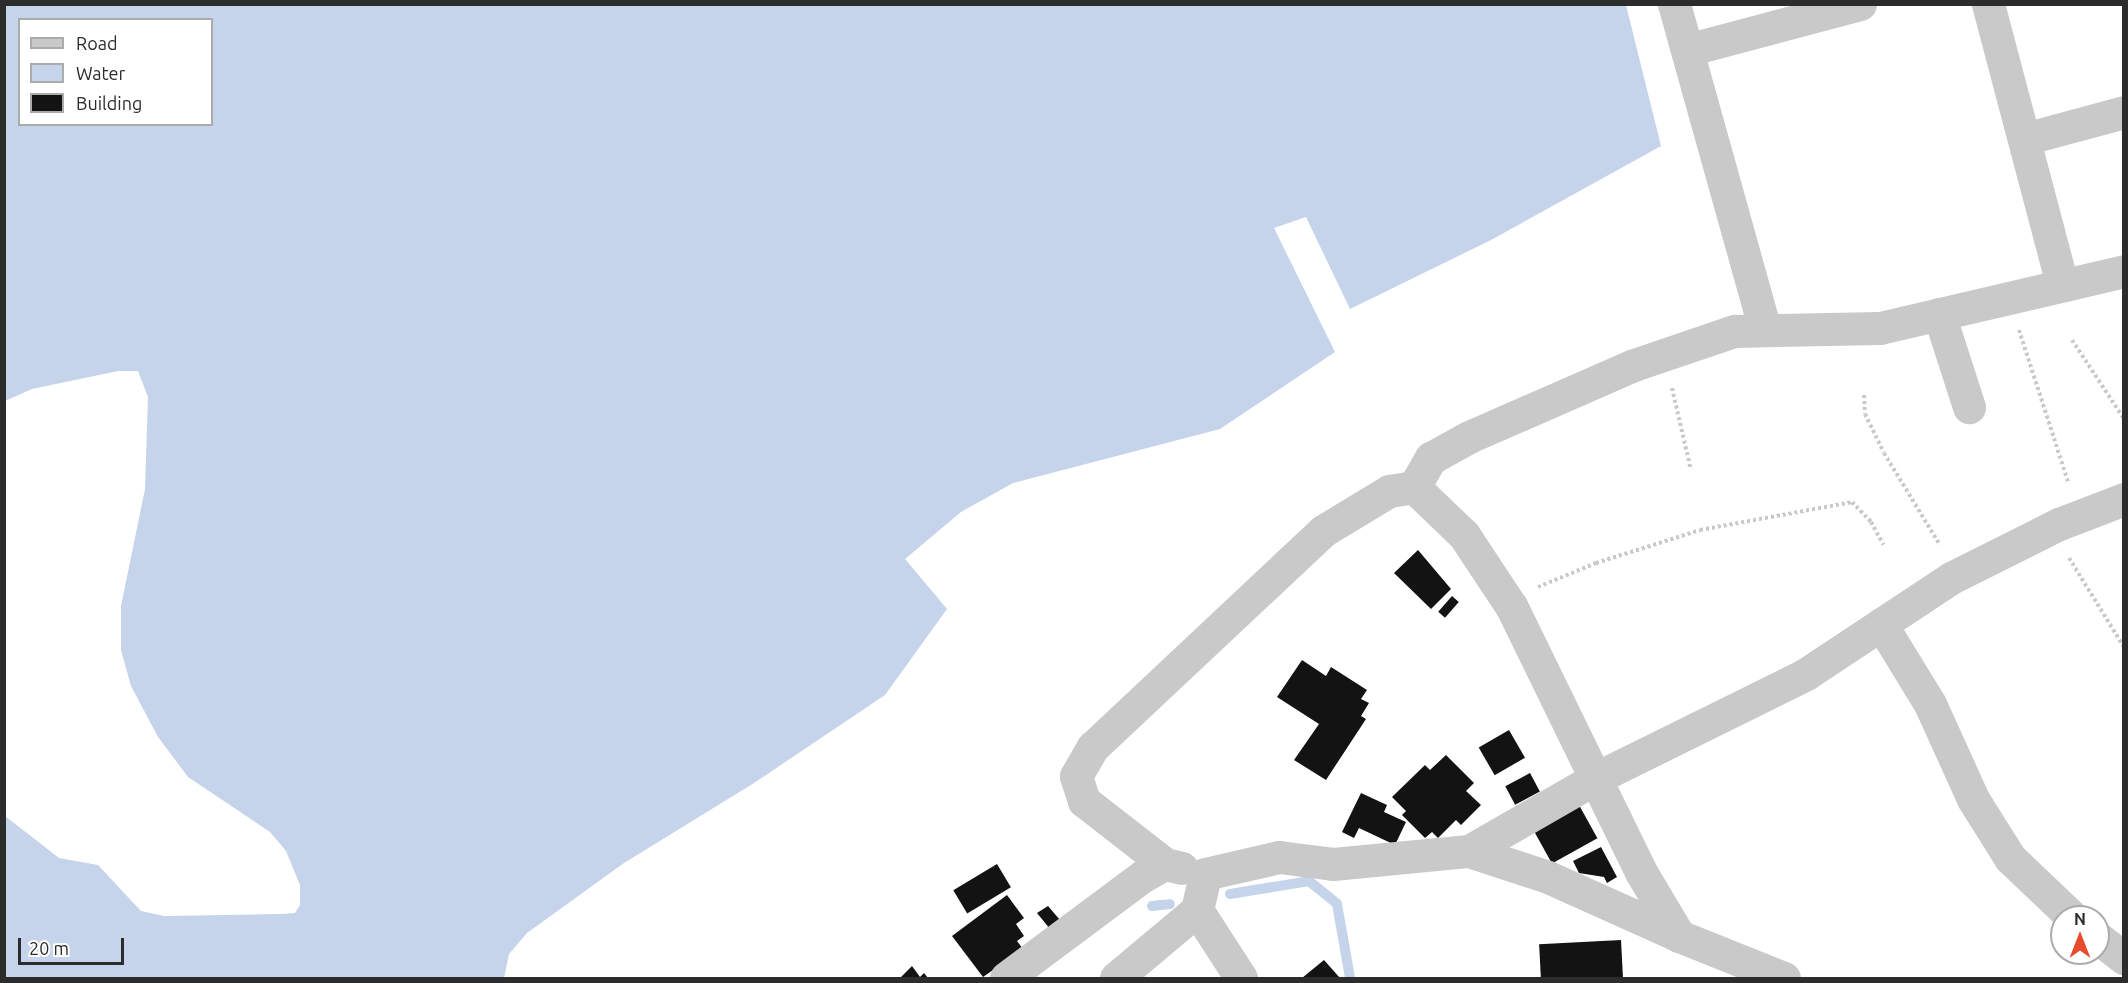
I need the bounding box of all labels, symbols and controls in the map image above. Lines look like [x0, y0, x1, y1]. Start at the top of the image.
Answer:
legend [18, 18, 213, 126]
text: Road [76, 33, 118, 53]
text: Water [76, 63, 125, 83]
text: Building [76, 93, 142, 113]
north arrow [2050, 905, 2110, 965]
text: N [2074, 910, 2086, 928]
scale bar [21, 926, 128, 964]
text: 20 m [29, 938, 69, 958]

